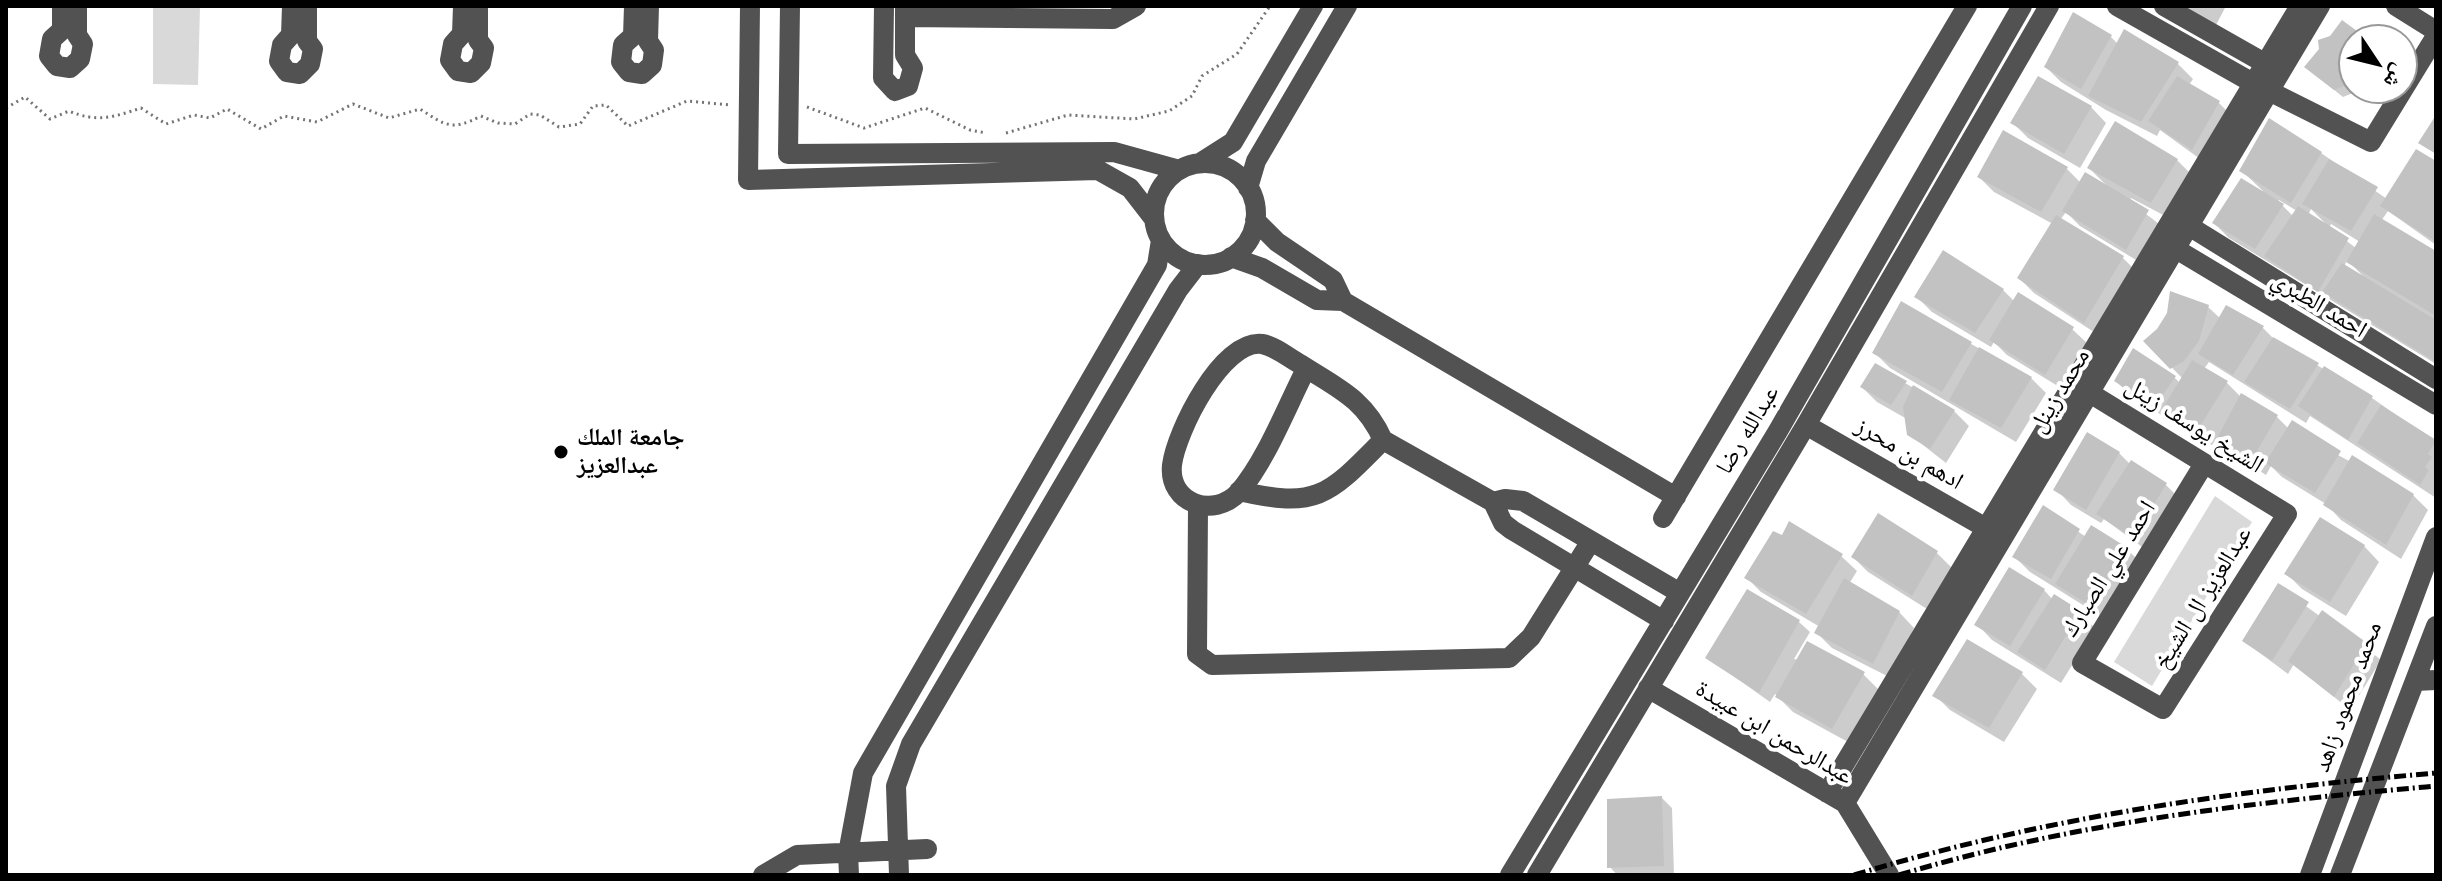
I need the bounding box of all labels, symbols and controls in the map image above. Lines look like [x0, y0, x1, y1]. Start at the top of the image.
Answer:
north arrow [2338, 24, 2418, 104]
text: ش [2378, 59, 2414, 94]
street label: احمد الطبري [2266, 265, 2372, 345]
street label: محمد زينل [2024, 344, 2096, 438]
street label: الشيخ يوسف زينل [2119, 372, 2269, 480]
street label: عبدالله رضا [1710, 380, 1786, 480]
street label: ادهم بن محرز [1850, 412, 1968, 496]
place label: جامعة الملك عبدالعزيز [577, 424, 685, 480]
marker: جامعة الملك عبدالعزيز [552, 443, 570, 461]
street label: احمد علي الصبارك [2056, 496, 2162, 642]
street label: عبدالعزيز ال الشيخ [2148, 521, 2258, 675]
street label: محمد محمود زاهد [2308, 618, 2388, 776]
street label: عبدالرحمن ابن عبيدة [1690, 675, 1858, 791]

